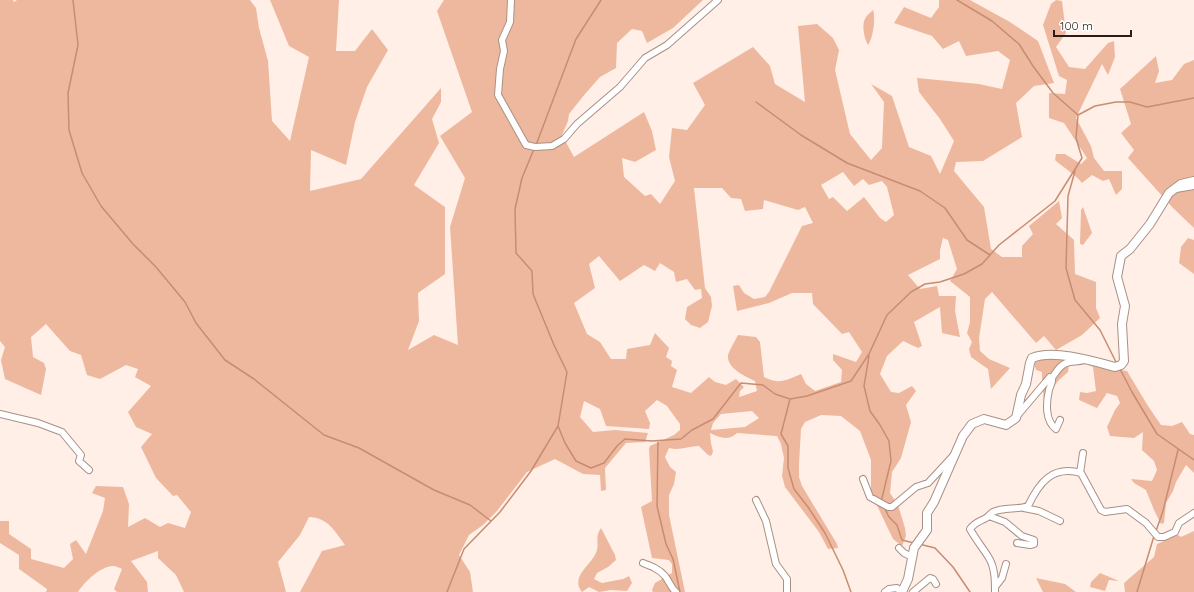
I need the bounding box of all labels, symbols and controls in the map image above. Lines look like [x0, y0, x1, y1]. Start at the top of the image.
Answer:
scale bar [1054, 12, 1131, 38]
text: 100 m [1060, 18, 1093, 33]

